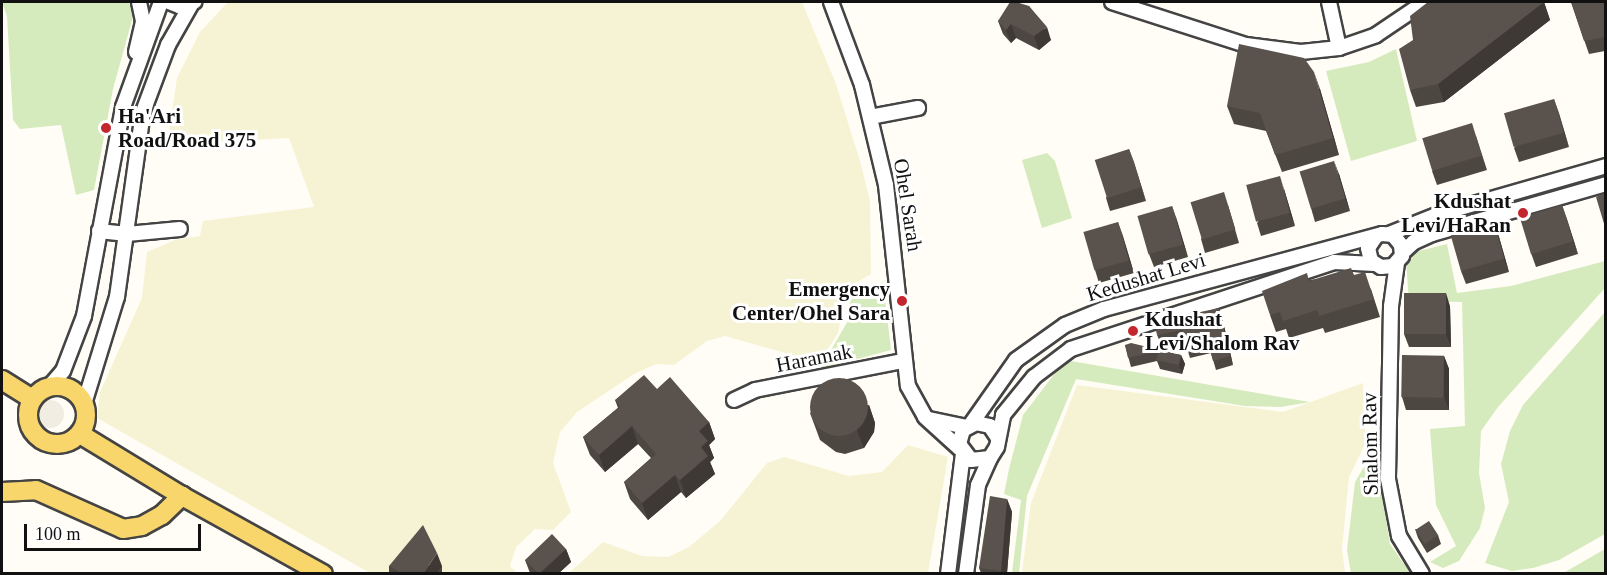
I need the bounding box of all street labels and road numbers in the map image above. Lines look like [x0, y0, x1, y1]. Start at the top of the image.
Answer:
street label: Ohel Sarah [887, 150, 929, 260]
street label: Kedushat Levi [1077, 245, 1215, 309]
street label: Haramak [768, 337, 860, 379]
street label: Shalom Rav [1356, 387, 1384, 501]

